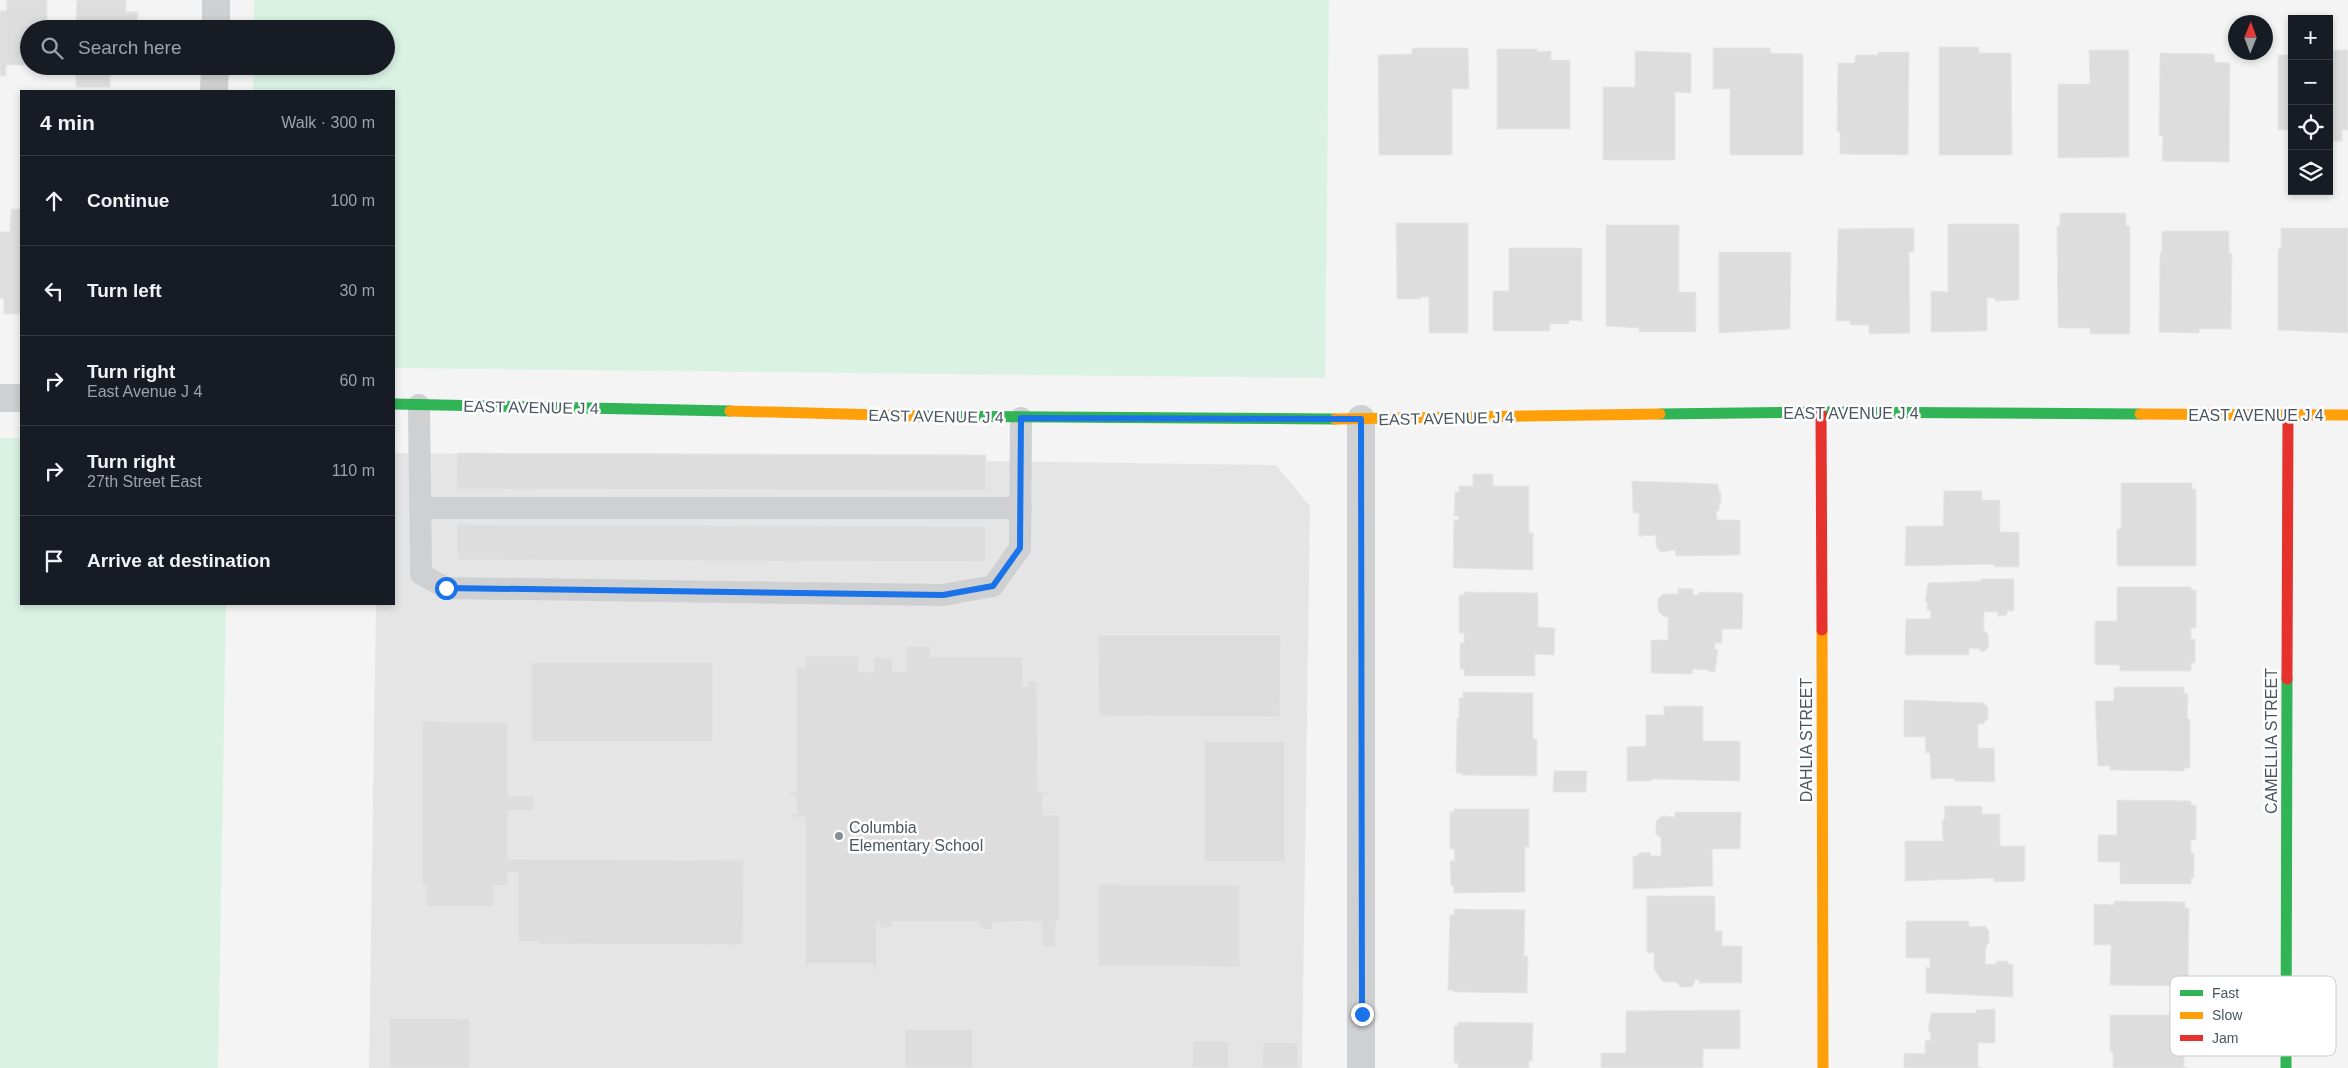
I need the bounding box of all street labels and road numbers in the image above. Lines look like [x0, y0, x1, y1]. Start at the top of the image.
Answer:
street label: EAST AVENUE J 4 [463, 398, 599, 417]
street label: EAST AVENUE J 4 [1783, 405, 1919, 422]
street label: EAST AVENUE J 4 [868, 407, 1004, 426]
street label: EAST AVENUE J 4 [2188, 407, 2324, 424]
street label: EAST AVENUE J 4 [1378, 409, 1514, 428]
street label: CAMELLIA STREET [2263, 668, 2280, 814]
street label: DAHLIA STREET [1798, 678, 1815, 802]

